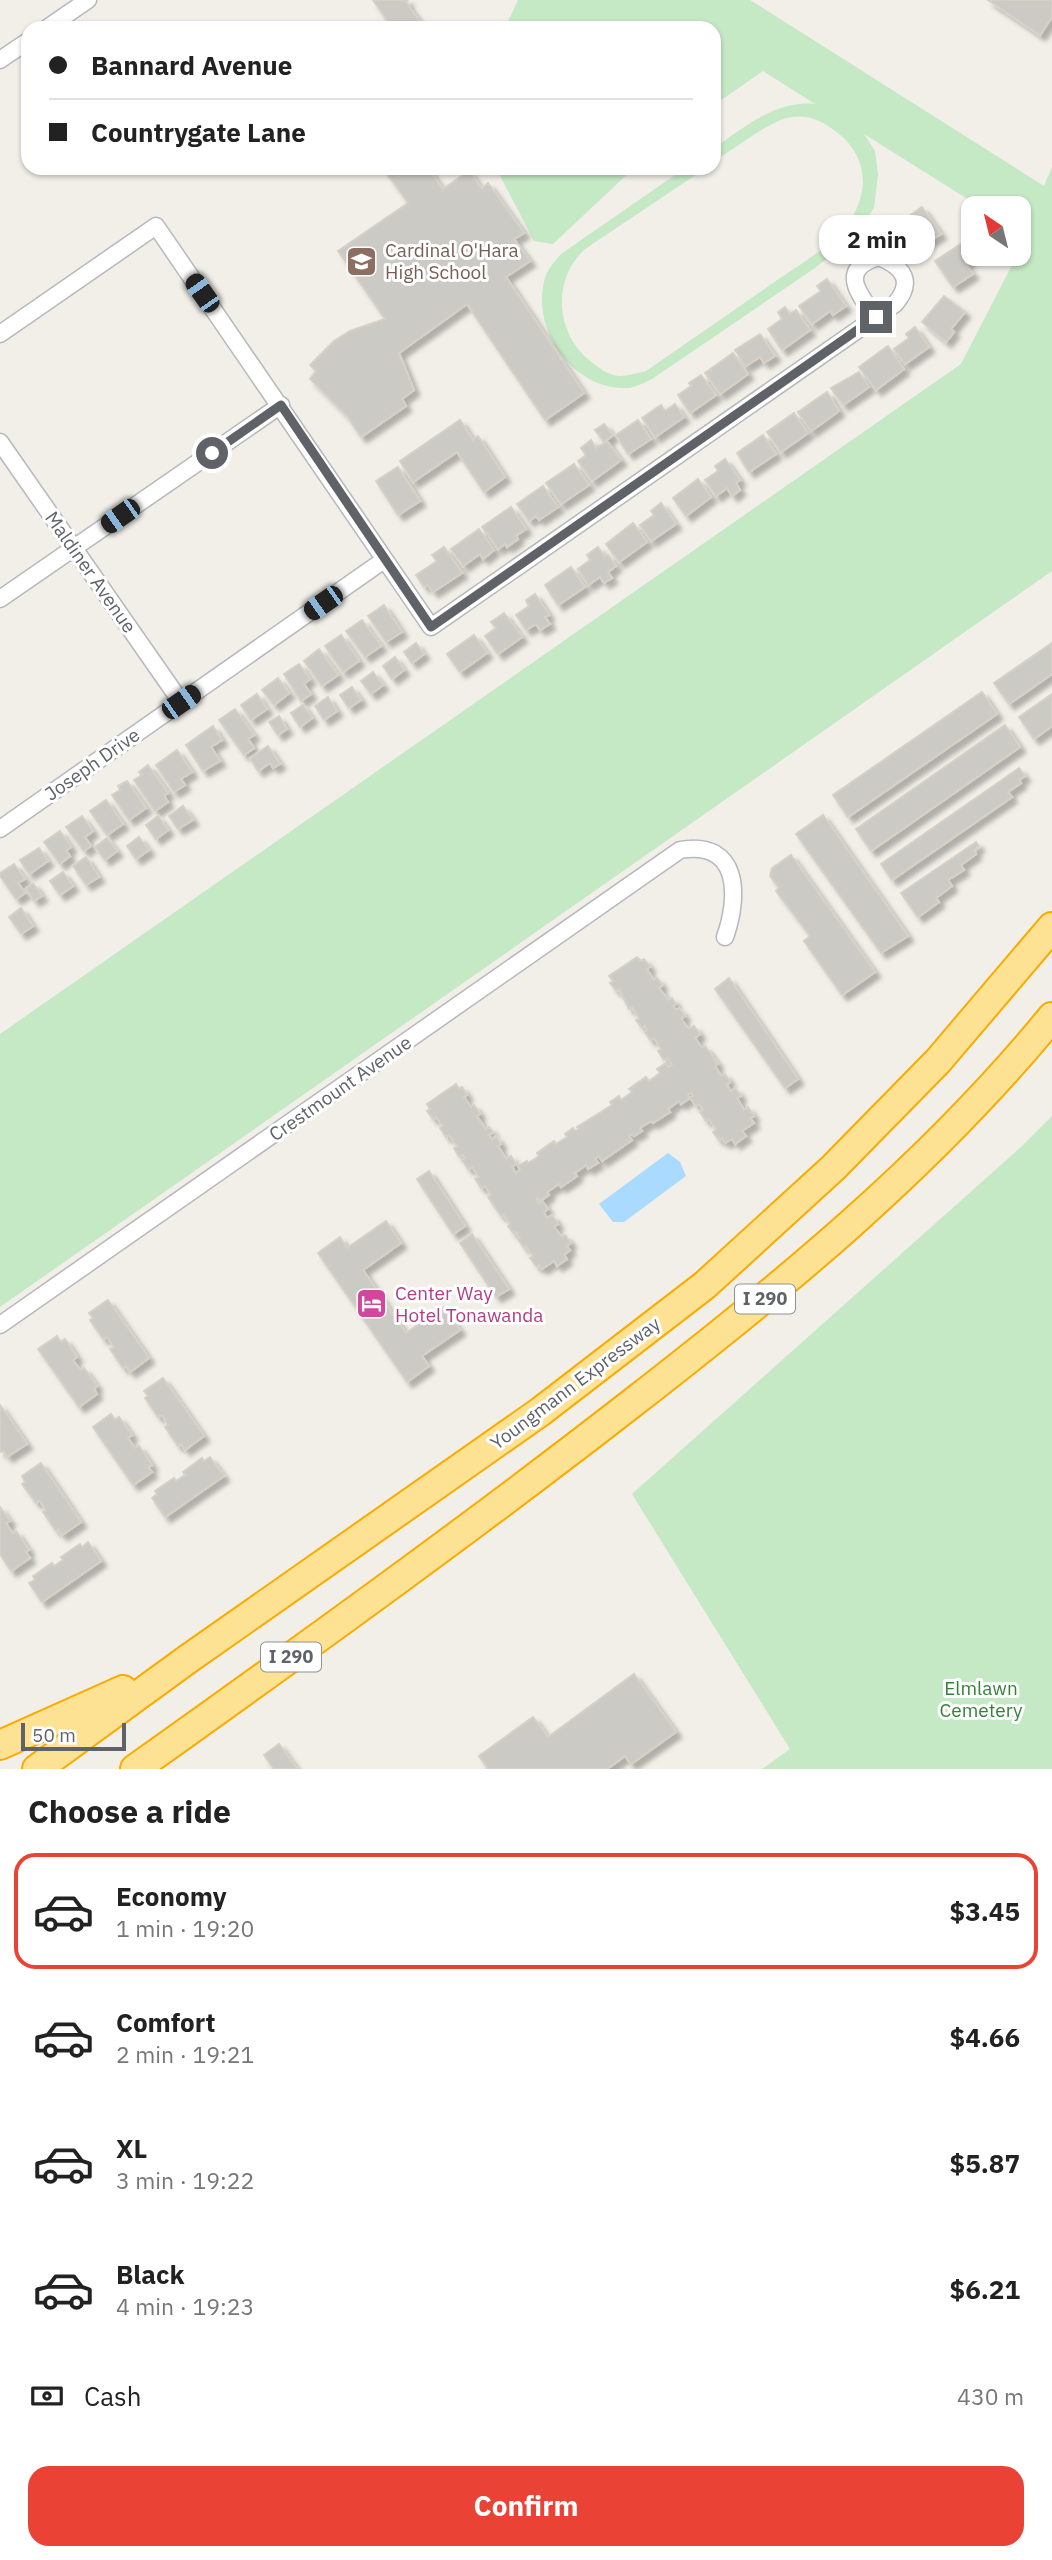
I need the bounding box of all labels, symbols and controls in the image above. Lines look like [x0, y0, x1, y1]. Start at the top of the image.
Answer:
text: Bannard Avenue [91, 48, 292, 82]
text: Countrygate Lane [91, 115, 306, 149]
north arrow [961, 196, 1031, 266]
map controls [961, 196, 1031, 266]
callout: 2 min [818, 216, 934, 264]
text: 2 min [847, 224, 907, 254]
place label: Cardinal O'Hara High School [385, 238, 519, 284]
school or university icon: Cardinal O'Hara High School [345, 244, 379, 278]
car [182, 270, 223, 316]
route end [860, 301, 892, 333]
route start [196, 437, 228, 469]
car [97, 495, 144, 537]
street label: Maldiner Avenue [40, 507, 142, 637]
car [300, 582, 347, 624]
car [158, 681, 205, 723]
street label: Joseph Drive [40, 723, 144, 805]
street label: Crestmount Avenue [264, 1030, 416, 1146]
place label: Center Way Hotel Tonawanda [395, 1281, 543, 1327]
road number: I 290 [735, 1284, 795, 1314]
hotel icon: Center Way Hotel Tonawanda [355, 1287, 389, 1321]
street label: Youngmann Expressway [485, 1311, 665, 1455]
road number: I 290 [261, 1642, 321, 1672]
park label: Elmlawn Cemetery [940, 1676, 1023, 1722]
scale bar [21, 1720, 126, 1752]
text: 50 m [32, 1723, 76, 1747]
text: Choose a ride [28, 1790, 231, 1832]
text: Economy [116, 1879, 227, 1913]
icon: car [32, 1880, 95, 1943]
text: $3.45 [950, 1894, 1020, 1928]
text: 1 min · 19:20 [116, 1913, 254, 1943]
text: Comfort [116, 2005, 215, 2039]
icon: car [32, 2006, 95, 2069]
text: $4.66 [950, 2020, 1020, 2054]
text: 2 min · 19:21 [116, 2039, 254, 2069]
text: XL [116, 2131, 147, 2165]
icon: car [32, 2132, 95, 2195]
text: $5.87 [950, 2146, 1020, 2180]
text: 3 min · 19:22 [116, 2165, 254, 2195]
text: Black [116, 2257, 184, 2291]
icon: car [32, 2258, 95, 2321]
text: $6.21 [950, 2272, 1020, 2306]
text: 4 min · 19:23 [116, 2291, 254, 2321]
icon: cash [28, 2377, 66, 2415]
text: Cash [84, 2379, 141, 2413]
text: 430 m [957, 2381, 1024, 2411]
button: Confirm [28, 2466, 1024, 2546]

